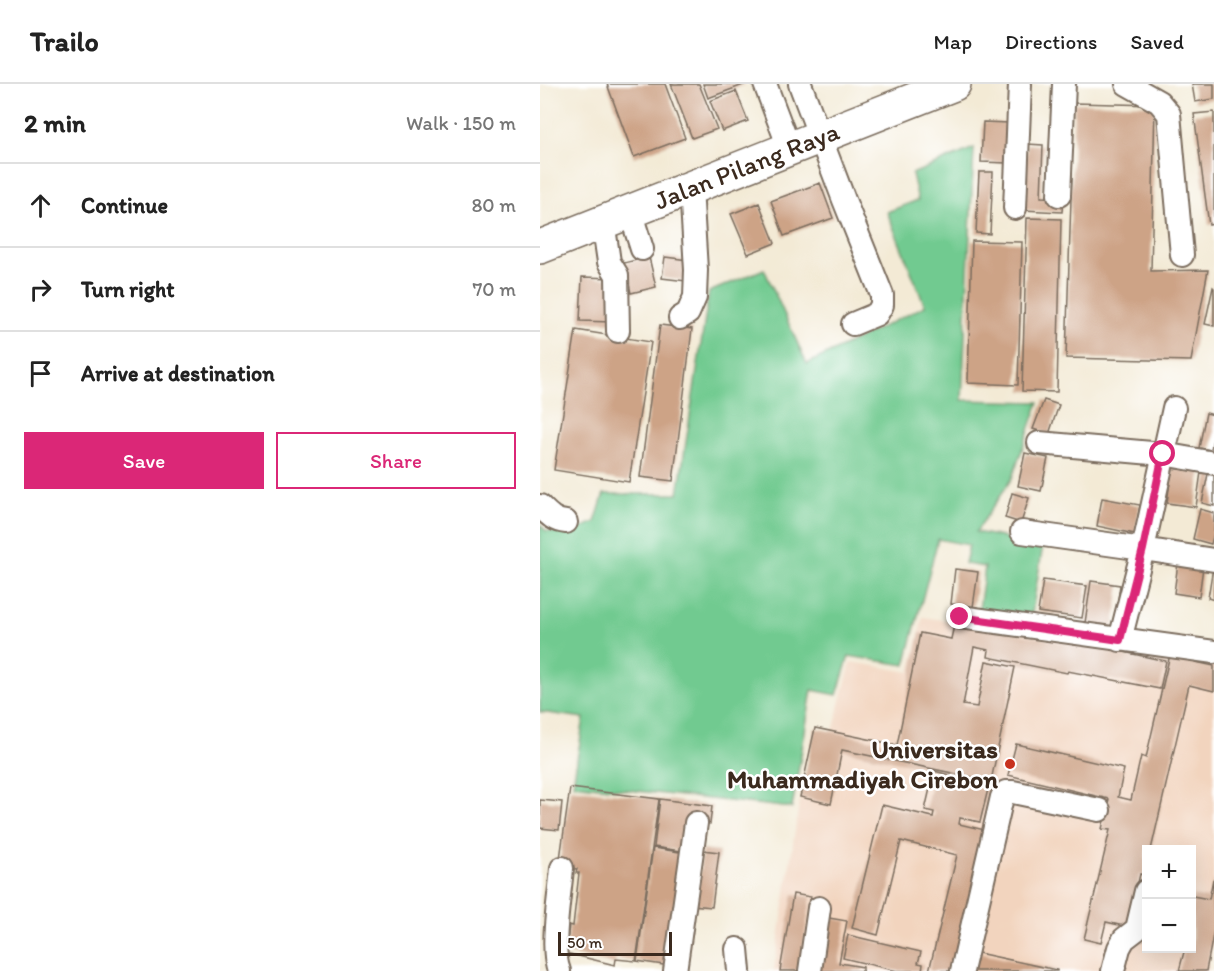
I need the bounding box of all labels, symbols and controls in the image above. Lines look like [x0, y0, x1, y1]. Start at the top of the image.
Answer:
text: Trailo [30, 24, 99, 58]
text: Map [934, 29, 972, 54]
text: Directions [1005, 29, 1097, 54]
text: Saved [1130, 29, 1184, 54]
text: 2 min [24, 107, 86, 139]
text: Walk · 150 m [406, 111, 516, 135]
street label: Jalan Pilang Raya [649, 115, 844, 216]
icon: ahead [24, 189, 57, 222]
text: Continue [81, 192, 168, 219]
text: 80 m [471, 193, 516, 217]
icon: right [24, 273, 57, 306]
text: Turn right [81, 276, 175, 303]
text: 70 m [472, 277, 516, 301]
icon: arrive [24, 357, 57, 390]
text: Arrive at destination [81, 360, 275, 387]
button: Save [24, 432, 264, 489]
button: Share [276, 432, 516, 489]
route start [1149, 440, 1175, 466]
route end [946, 603, 972, 629]
place label: Universitas Muhammadiyah Cirebon [727, 733, 998, 795]
marker: Universitas Muhammadiyah Cirebon [1003, 757, 1017, 771]
map controls [1142, 845, 1196, 953]
button: + [1142, 845, 1196, 899]
button: − [1142, 899, 1196, 953]
scale bar [558, 929, 672, 956]
text: 50 m [567, 933, 602, 952]

